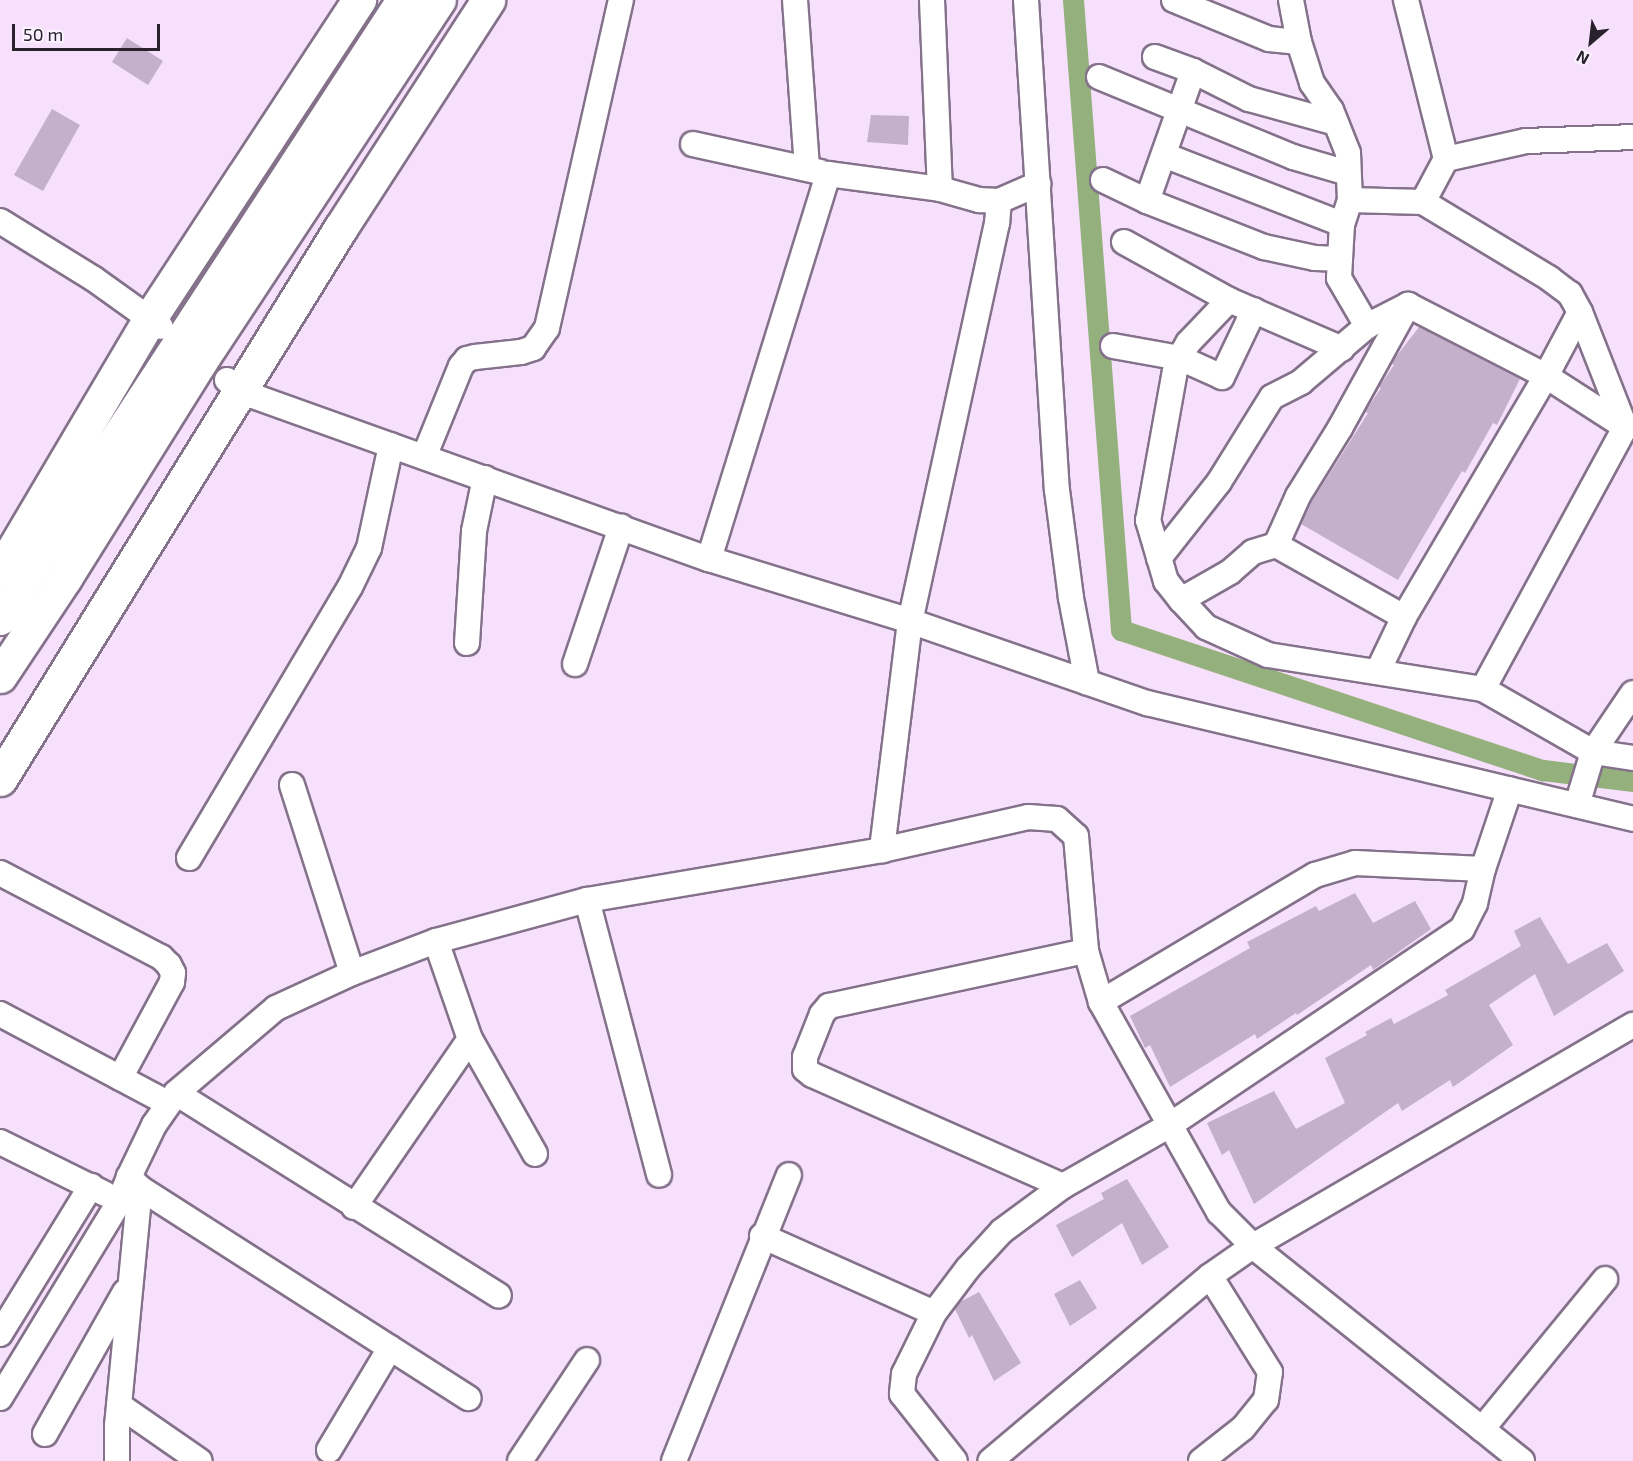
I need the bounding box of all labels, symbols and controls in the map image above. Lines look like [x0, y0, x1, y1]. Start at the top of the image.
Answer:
scale bar [15, 12, 164, 50]
north arrow [1561, 12, 1621, 72]
text: 50 m [23, 23, 63, 45]
text: N [1573, 47, 1592, 69]

